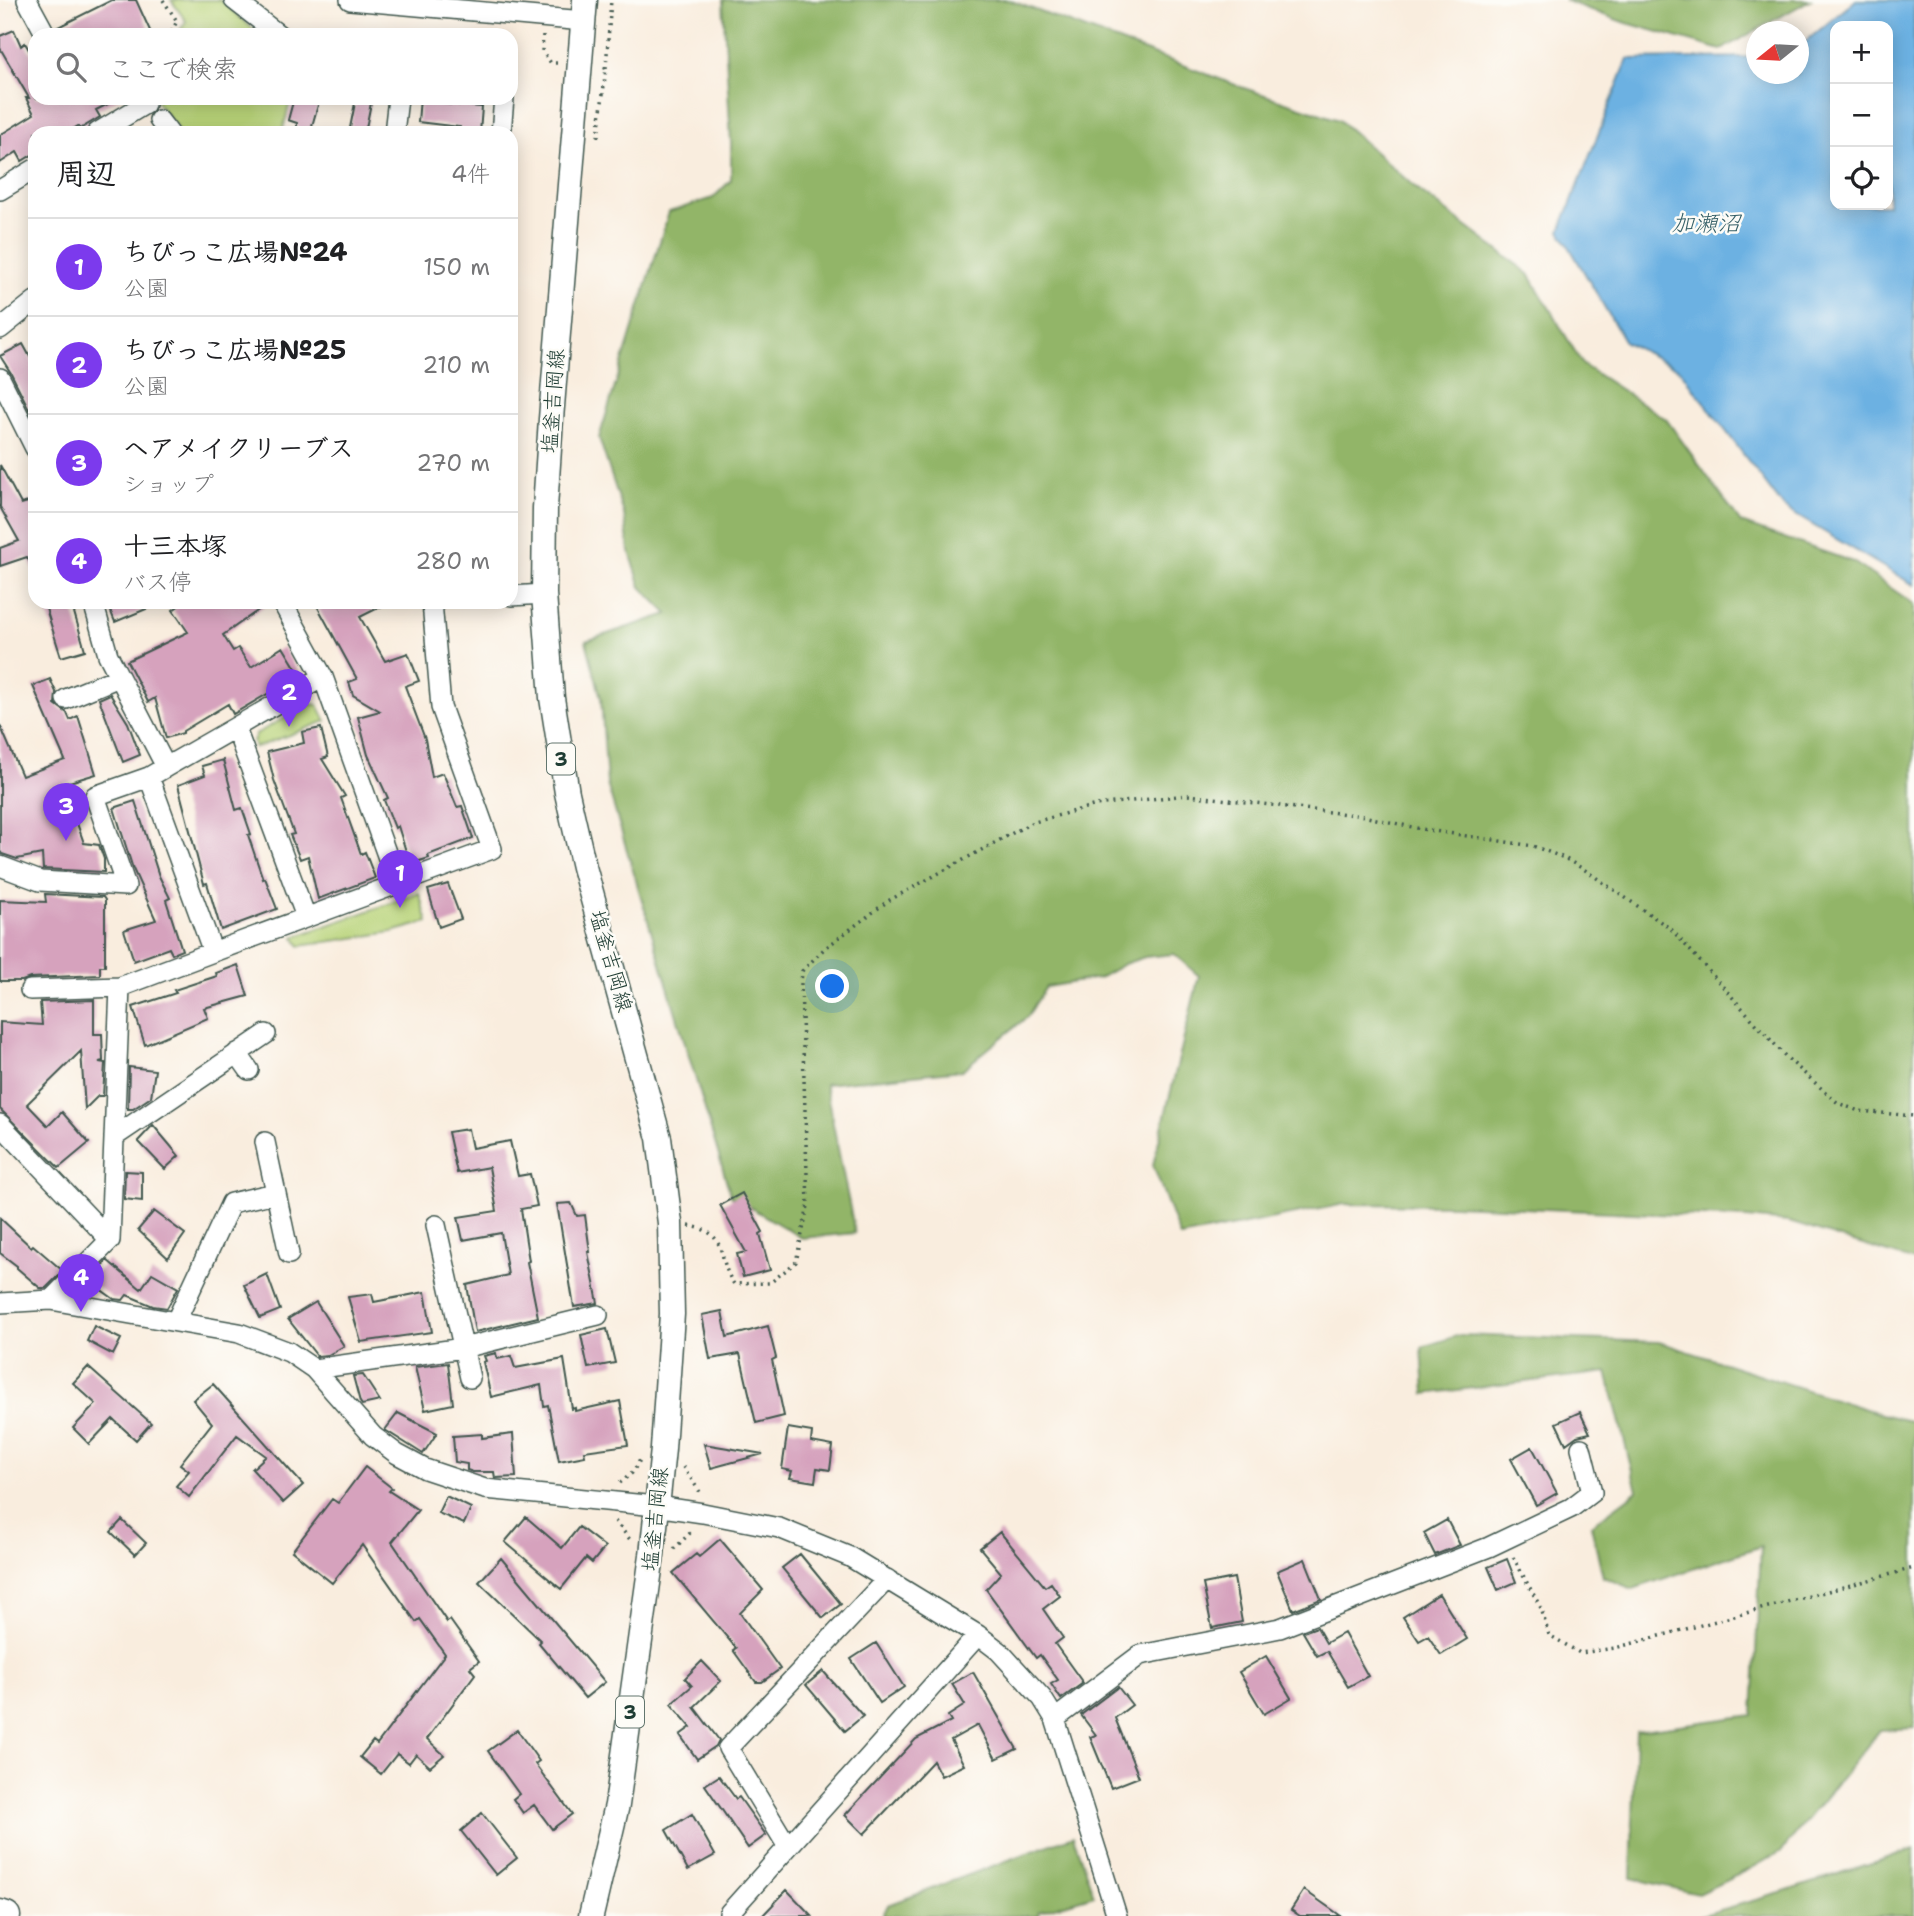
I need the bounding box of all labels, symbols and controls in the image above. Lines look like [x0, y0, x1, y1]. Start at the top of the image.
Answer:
north arrow [1746, 21, 1809, 84]
map controls [1830, 21, 1893, 210]
button: + [1830, 21, 1893, 84]
search box [28, 28, 518, 105]
icon: search [52, 48, 90, 86]
text: ここで検索 [108, 51, 238, 86]
button: − [1830, 84, 1893, 147]
button: locate [1830, 147, 1893, 210]
text: 周辺 [56, 153, 116, 194]
text: 4件 [451, 159, 490, 189]
water label: 加瀬沼 [1672, 208, 1743, 238]
text: ちびっこ広場№24 [123, 234, 347, 269]
text: 1 [74, 252, 84, 282]
text: 150 m [423, 252, 490, 282]
text: 公園 [123, 273, 169, 303]
text: ちびっこ広場№25 [123, 332, 346, 367]
street label: 塩釜吉岡線 [535, 348, 571, 454]
text: 2 [71, 350, 87, 380]
text: 210 m [422, 350, 490, 380]
text: 公園 [123, 371, 169, 401]
text: ヘアメイクリーブス [123, 430, 354, 465]
text: 3 [71, 448, 87, 478]
text: 270 m [416, 448, 490, 478]
text: ショップ [123, 469, 214, 499]
text: 十三本塚 [123, 528, 227, 563]
text: 4 [71, 546, 87, 576]
text: 280 m [415, 546, 490, 576]
text: バス停 [123, 567, 192, 597]
pin: 2 [266, 669, 312, 727]
road number: 3 [547, 744, 575, 774]
pin: 3 [43, 783, 89, 841]
pin: 1 [377, 850, 423, 908]
street label: 塩釜吉岡線 [583, 907, 639, 1015]
your location [815, 969, 849, 1003]
pin: 4 [58, 1254, 104, 1312]
street label: 塩釜吉岡線 [636, 1465, 674, 1573]
road number: 3 [616, 1696, 644, 1728]

